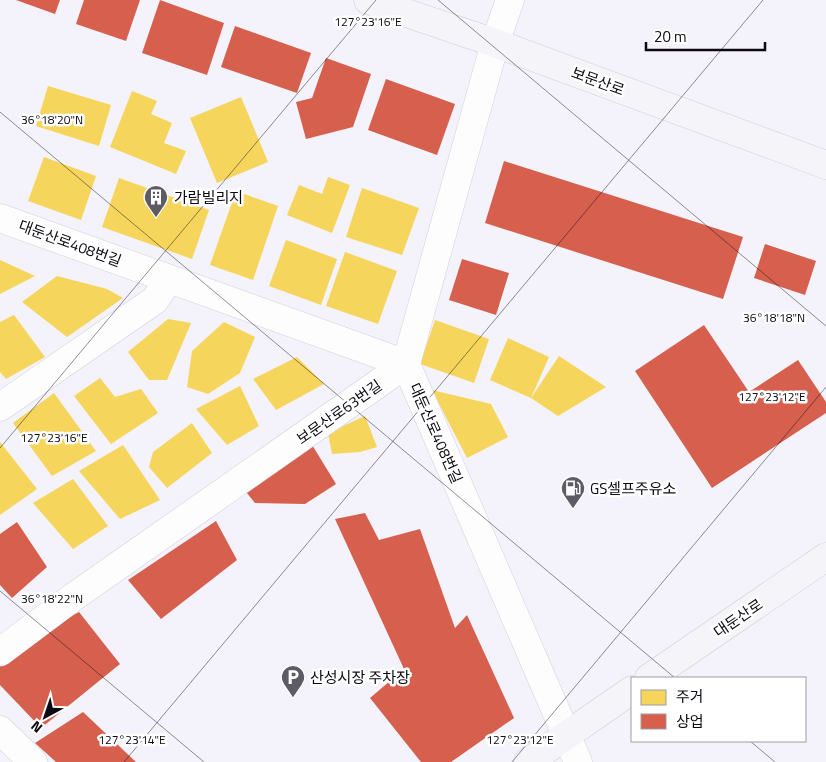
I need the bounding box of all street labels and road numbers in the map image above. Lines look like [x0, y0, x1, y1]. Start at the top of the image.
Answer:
street label: 보문산로 [568, 61, 628, 101]
street label: 대둔산로408번길 [15, 214, 125, 272]
street label: 보문산로63번길 [292, 374, 386, 450]
street label: 대둔산로408번길 [404, 379, 468, 487]
street label: 대둔산로 [709, 593, 767, 643]

